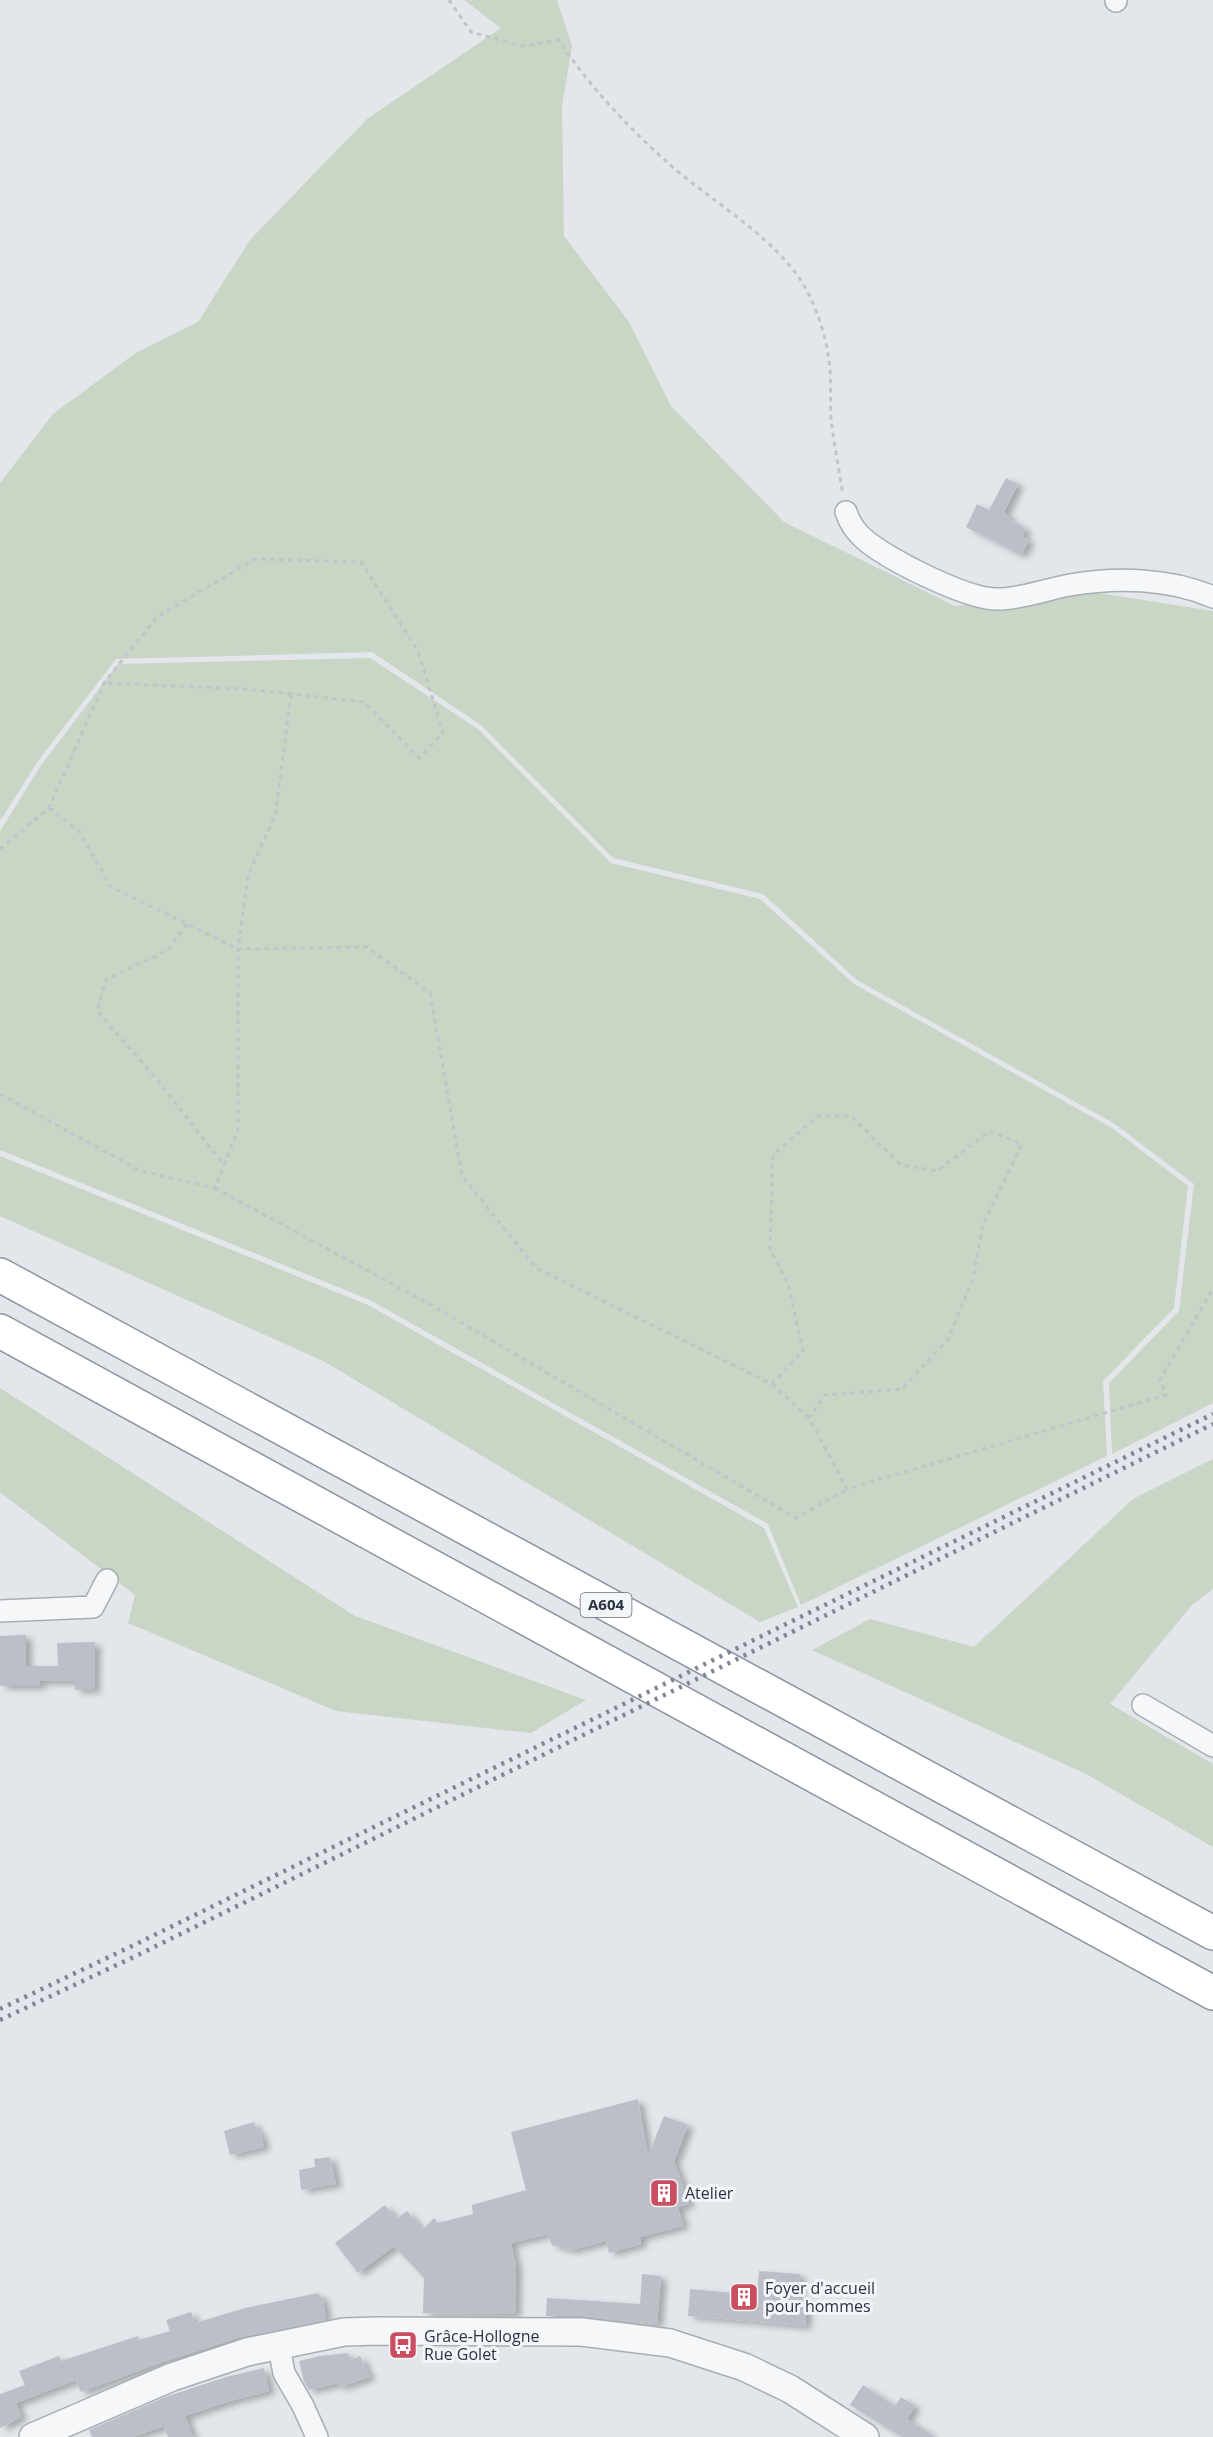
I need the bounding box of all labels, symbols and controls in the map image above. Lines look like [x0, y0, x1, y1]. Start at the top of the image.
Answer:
road number: A604 [580, 1593, 632, 1617]
building icon: Atelier [648, 2177, 680, 2209]
place label: Atelier [685, 2182, 734, 2204]
place label: Foyer d'accueil pour hommes [765, 2277, 875, 2317]
building icon: Foyer d'accueil pour hommes [728, 2281, 760, 2313]
place label: Grâce-Hollogne Rue Golet [424, 2325, 539, 2365]
bus stop icon: Grâce-Hollogne Rue Golet [387, 2329, 419, 2361]

